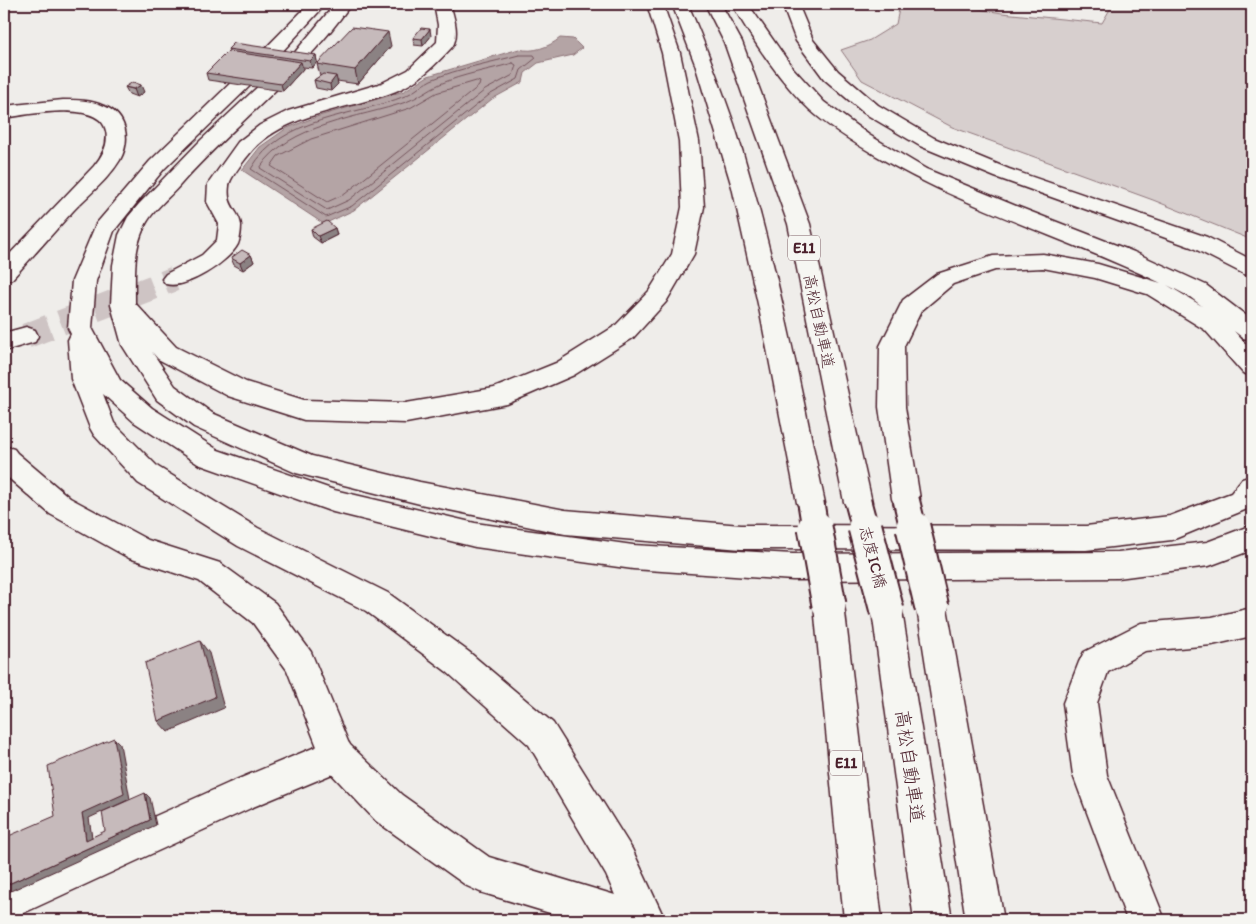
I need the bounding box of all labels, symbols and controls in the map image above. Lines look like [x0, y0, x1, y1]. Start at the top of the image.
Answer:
road number: E11 [788, 236, 820, 260]
street label: 高松自動車道 [800, 272, 838, 370]
street label: 志度IC橋 [856, 524, 890, 590]
street label: 高松自動車道 [891, 708, 929, 824]
road number: E11 [830, 750, 862, 776]

